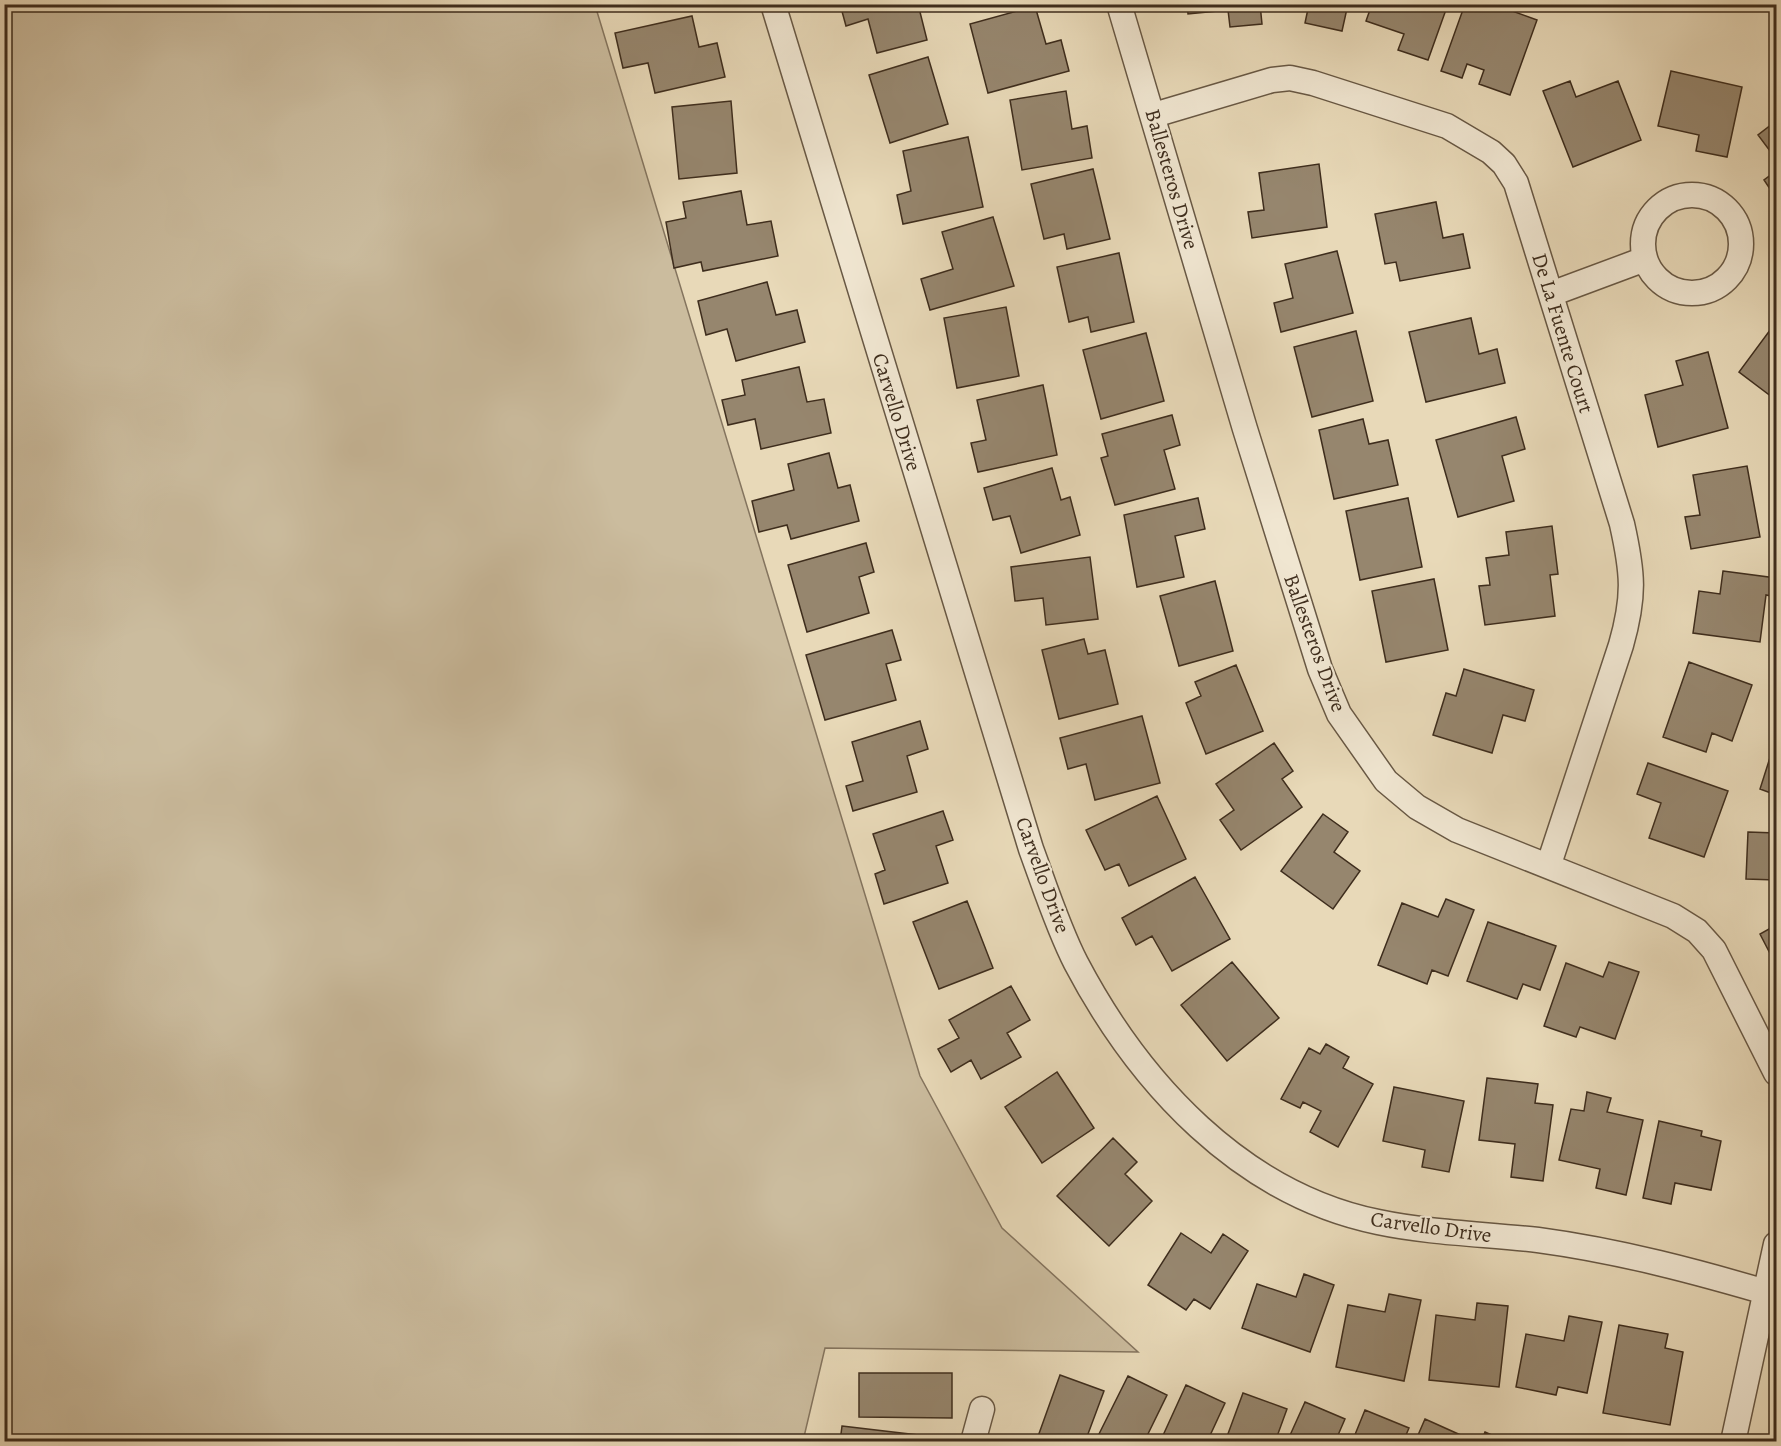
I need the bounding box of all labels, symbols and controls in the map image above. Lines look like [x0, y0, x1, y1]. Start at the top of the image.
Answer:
street label: Ballesteros Drive [1139, 106, 1205, 252]
street label: De La Fuente Court [1525, 250, 1601, 417]
street label: Carvello Drive [866, 350, 928, 474]
street label: Ballesteros Drive [1277, 570, 1353, 716]
street label: Carvello Drive [1009, 813, 1077, 937]
street label: Carvello Drive [1369, 1205, 1493, 1249]

